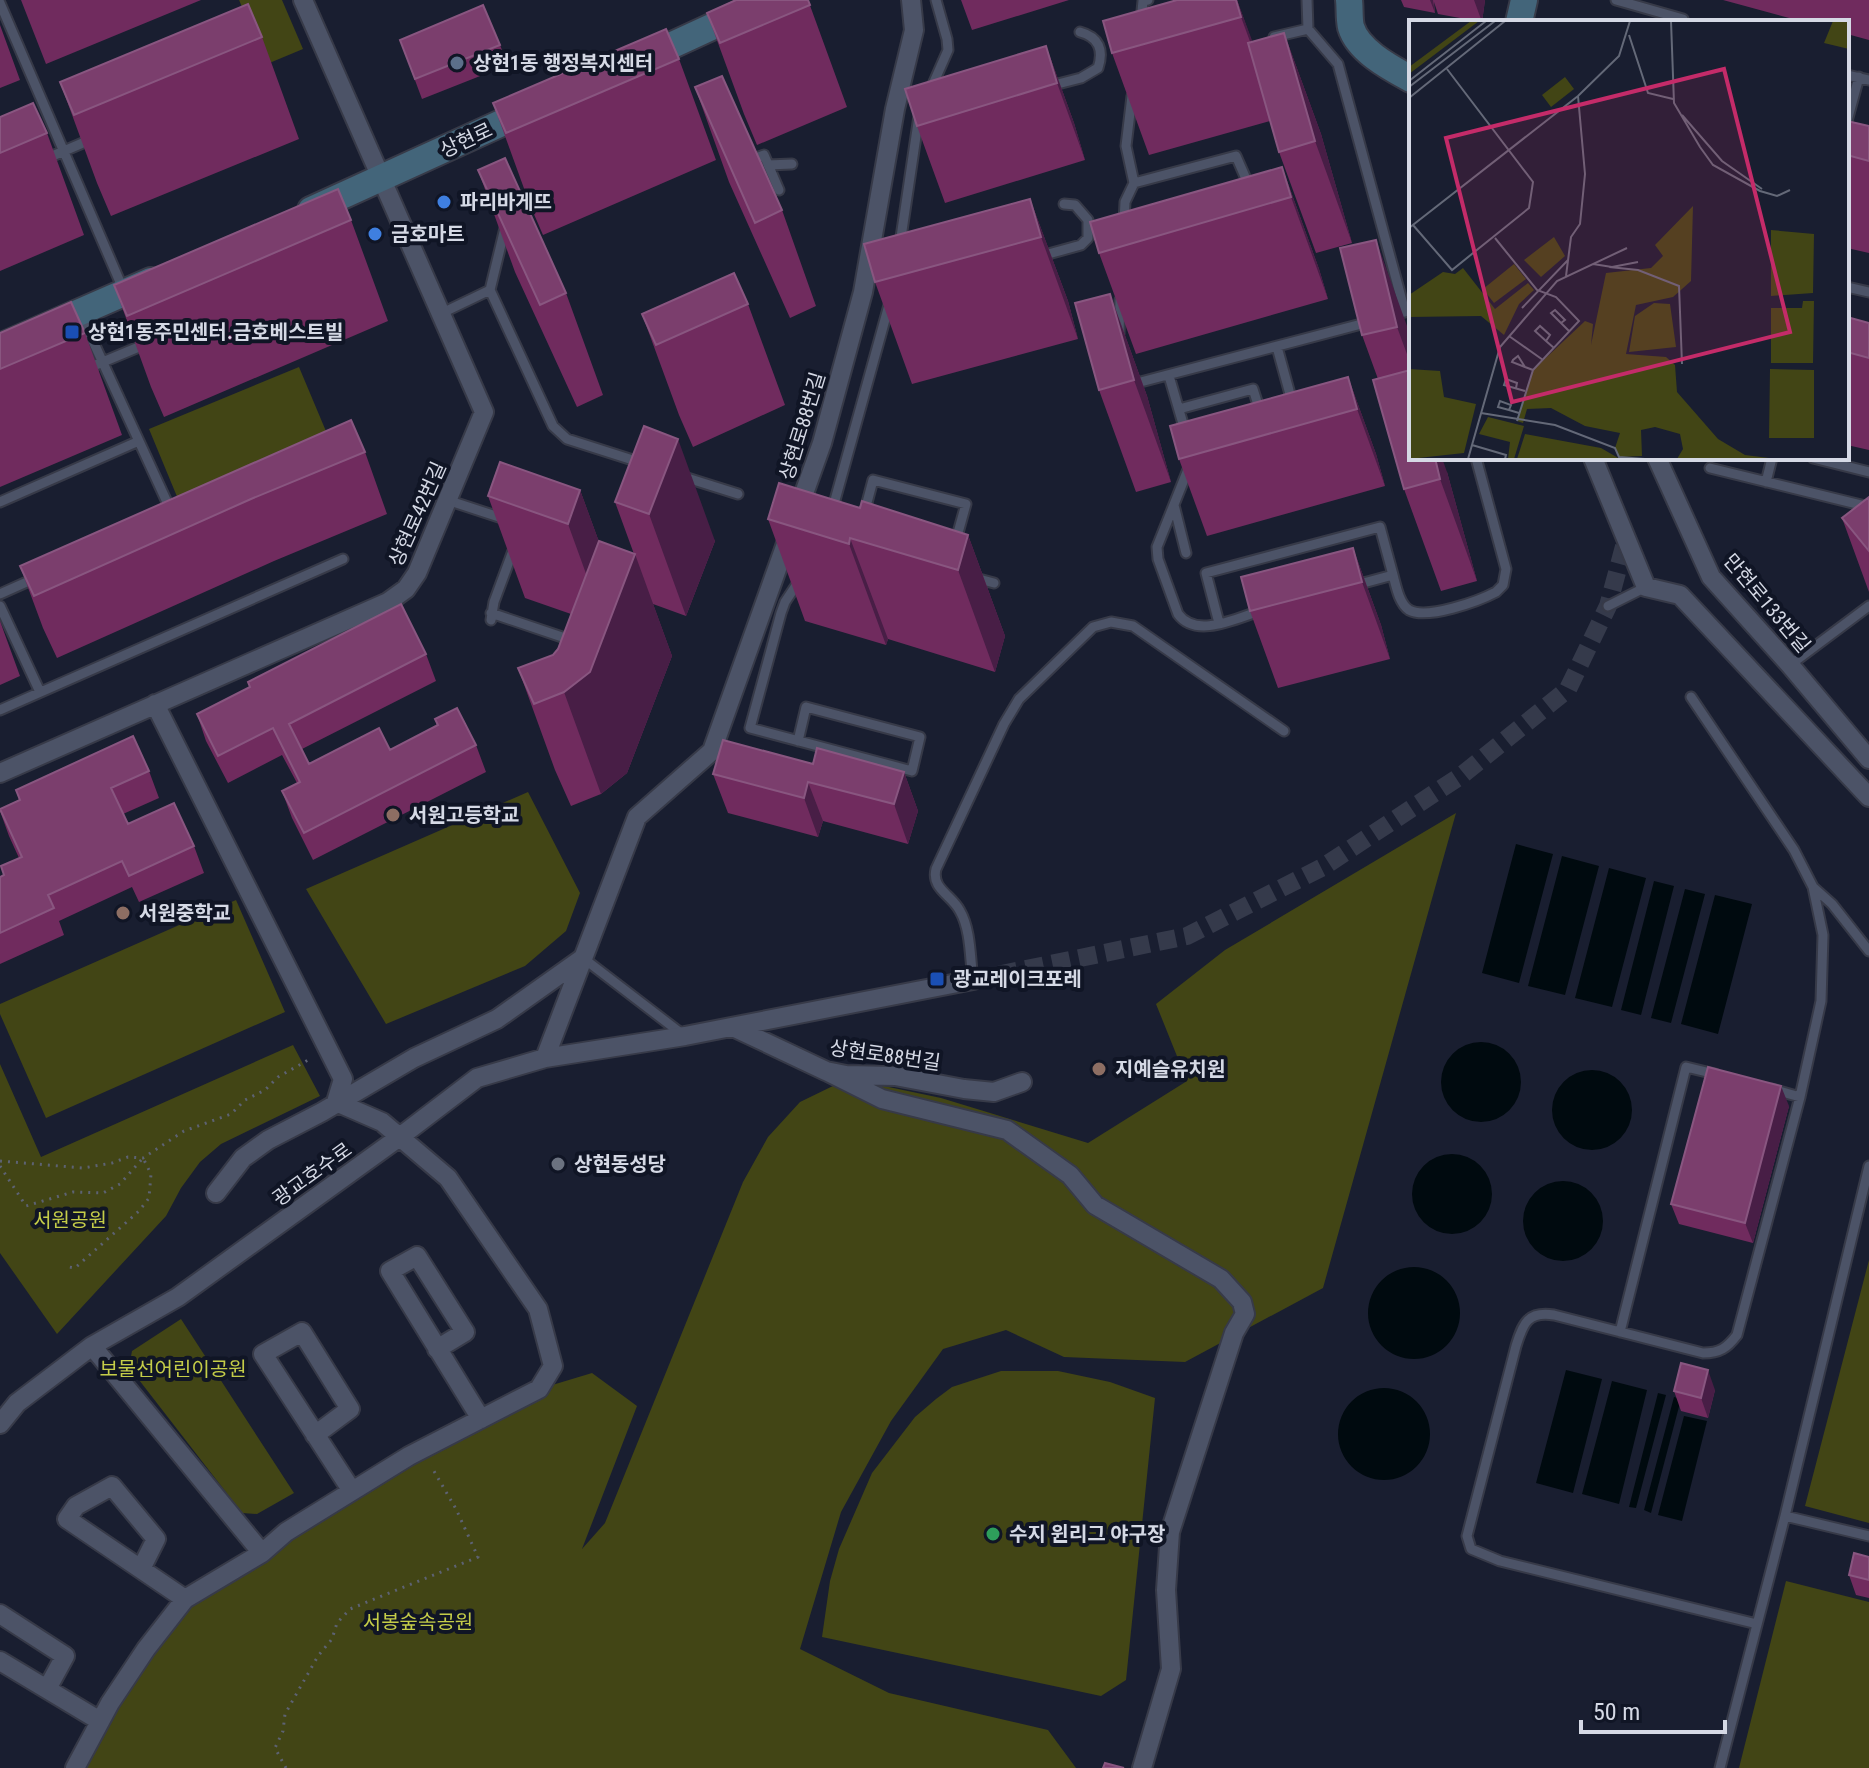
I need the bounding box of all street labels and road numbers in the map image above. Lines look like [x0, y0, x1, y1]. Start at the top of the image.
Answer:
street label: 상현로 [436, 117, 496, 163]
street label: 상현로88번길 [774, 369, 830, 483]
street label: 상현로42번길 [383, 458, 451, 570]
street label: 만현로133번길 [1719, 549, 1815, 657]
street label: 상현로88번길 [828, 1035, 942, 1075]
street label: 광교호수로 [268, 1137, 356, 1211]

